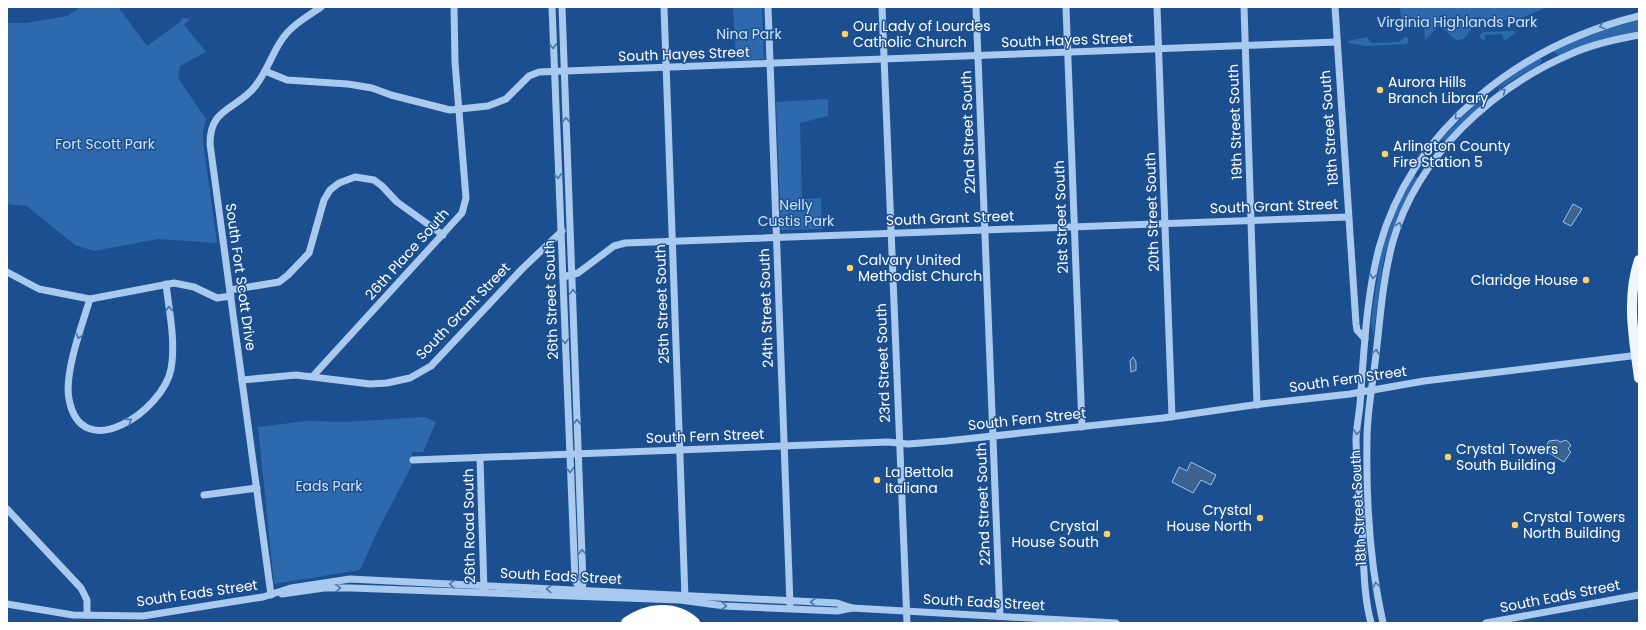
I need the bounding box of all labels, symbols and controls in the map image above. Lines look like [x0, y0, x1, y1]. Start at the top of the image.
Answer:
park label: Virginia Highlands Park [1377, 12, 1538, 32]
place label: Our Lady of Lourdes Catholic Church [853, 16, 990, 52]
one-way arrow [1598, 22, 1605, 30]
park label: Nina Park [716, 24, 783, 44]
street label: South Hayes Street [1001, 28, 1133, 52]
marker: Our Lady of Lourdes Catholic Church [840, 29, 850, 39]
street label: South Hayes Street [618, 42, 750, 66]
one-way arrow [549, 43, 557, 49]
street label: 19th Street South [1223, 64, 1247, 180]
street label: 18th Street South [1315, 69, 1343, 187]
street label: 22nd Street South [956, 70, 980, 194]
place label: Aurora Hills Branch Library [1388, 72, 1488, 108]
marker: Aurora Hills Branch Library [1375, 85, 1385, 95]
one-way arrow [1499, 89, 1506, 96]
one-way arrow [1454, 112, 1462, 120]
one-way arrow [562, 117, 570, 123]
park label: Fort Scott Park [55, 134, 156, 154]
place label: Arlington County Fire Station 5 [1393, 136, 1511, 172]
marker: Arlington County Fire Station 5 [1380, 149, 1390, 159]
street label: 20th Street South [1140, 152, 1164, 272]
street label: 21st Street South [1049, 160, 1073, 274]
one-way arrow [554, 173, 563, 179]
street label: South Grant Street [1210, 194, 1338, 218]
park label: Nelly Custis Park [758, 195, 835, 231]
street label: South Fort Scott Drive [221, 202, 261, 352]
street label: 26th Place South [360, 204, 454, 304]
street label: South Grant Street [886, 206, 1014, 230]
one-way arrow [1395, 221, 1403, 228]
street label: 26th Street South [539, 240, 563, 360]
street label: 25th Street South [650, 244, 674, 364]
street label: 24th Street South [754, 248, 778, 368]
place label: Calvary United Methodist Church [858, 250, 982, 286]
street label: South Grant Street [411, 258, 515, 364]
marker: Calvary United Methodist Church [845, 263, 855, 273]
place label: Claridge House [1471, 270, 1578, 290]
one-way arrow [1370, 273, 1378, 279]
marker: Claridge House [1581, 275, 1591, 285]
one-way arrow [568, 289, 577, 295]
street label: 23rd Street South [871, 303, 895, 423]
one-way arrow [165, 306, 174, 312]
one-way arrow [75, 332, 84, 339]
one-way arrow [561, 338, 569, 344]
one-way arrow [1372, 349, 1381, 355]
street label: South Fern Street [1288, 361, 1408, 397]
street label: South Fern Street [967, 403, 1087, 435]
one-way arrow [124, 419, 131, 426]
one-way arrow [573, 419, 582, 425]
street label: South Fern Street [645, 424, 765, 448]
one-way arrow [1353, 429, 1362, 435]
place label: Crystal Towers South Building [1456, 439, 1558, 475]
street label: 22nd Street South [971, 442, 995, 566]
street label: 18th Street South [1345, 450, 1371, 566]
marker: Crystal Towers South Building [1443, 452, 1453, 462]
place label: La Bettola Italiana [885, 462, 954, 498]
one-way arrow [566, 467, 575, 473]
street label: 26th Road South [458, 468, 480, 584]
marker: La Bettola Italiana [872, 475, 882, 485]
park label: Eads Park [295, 476, 363, 496]
place label: Crystal House North [1167, 500, 1252, 536]
place label: Crystal Towers North Building [1523, 507, 1625, 543]
marker: Crystal House North [1255, 513, 1265, 523]
place label: Crystal House South [1011, 516, 1099, 552]
marker: Crystal Towers North Building [1510, 520, 1520, 530]
marker: Crystal House South [1102, 529, 1112, 539]
one-way arrow [578, 549, 586, 555]
street label: South Eads Street [500, 563, 622, 589]
street label: South Eads Street [135, 575, 259, 611]
street label: South Eads Street [1498, 575, 1622, 617]
one-way arrow [449, 580, 455, 588]
one-way arrow [1373, 582, 1381, 588]
one-way arrow [335, 584, 341, 592]
one-way arrow [546, 585, 552, 594]
street label: South Eads Street [923, 589, 1045, 615]
one-way arrow [810, 597, 816, 606]
one-way arrow [721, 601, 727, 610]

